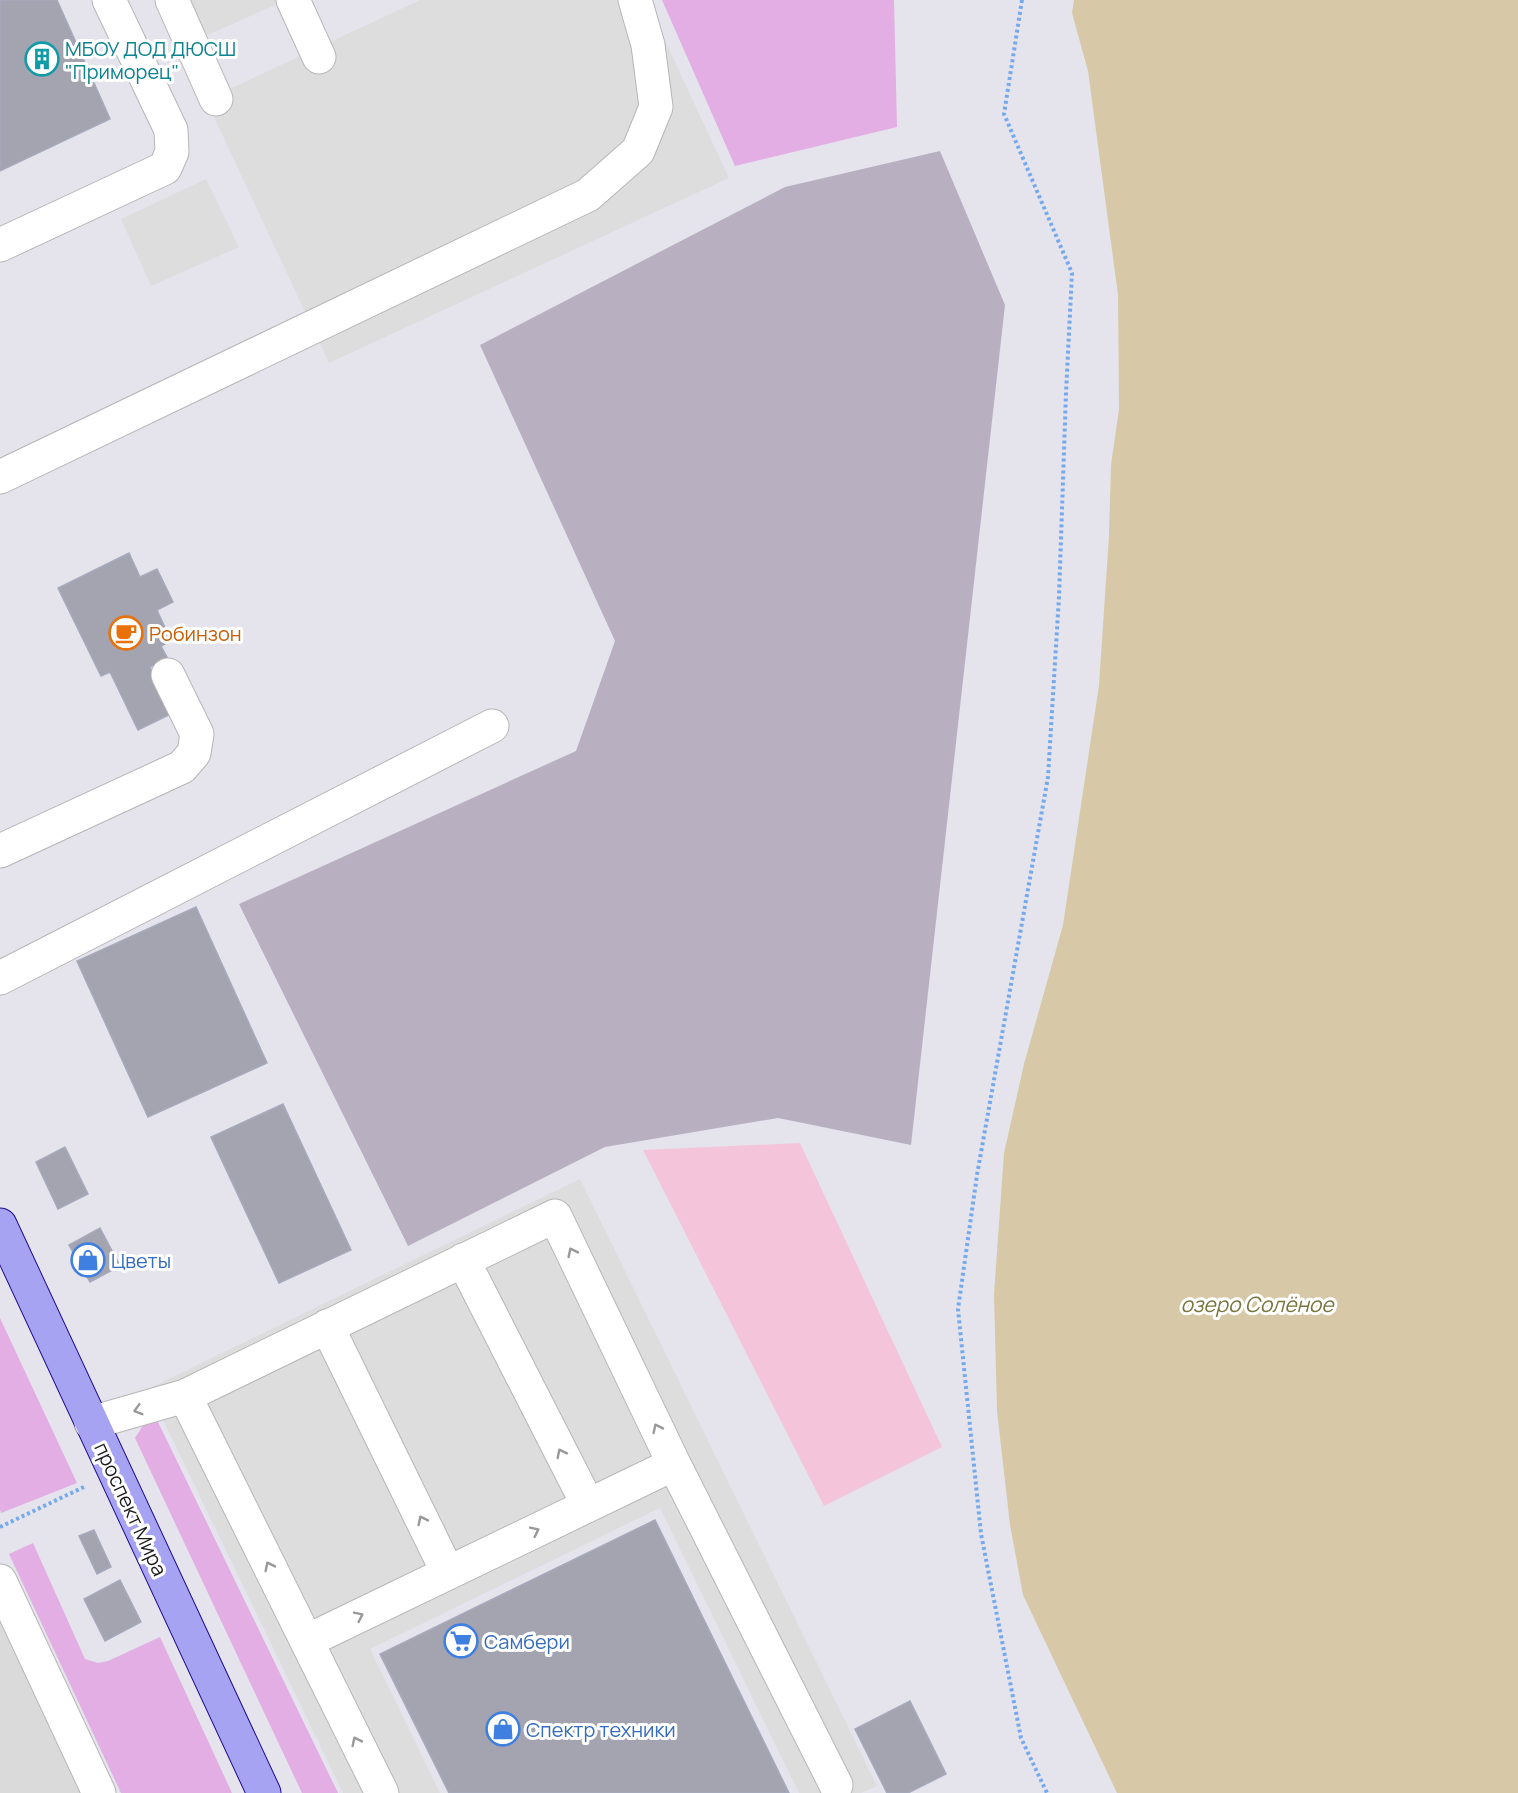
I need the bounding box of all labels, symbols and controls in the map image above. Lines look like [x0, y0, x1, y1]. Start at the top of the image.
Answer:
place label: МБОУ ДОД ДЮСШ "Приморец" [65, 35, 236, 85]
building icon: МБОУ ДОД ДЮСШ "Приморец" [24, 41, 60, 77]
cafe icon: Робинзон [108, 615, 144, 651]
place label: Робинзон [149, 620, 242, 647]
shop icon: Цветы [70, 1242, 106, 1278]
place label: Цветы [111, 1247, 171, 1274]
one-way arrow [568, 1248, 580, 1259]
water label: озеро Солёное [1180, 1290, 1335, 1318]
one-way arrow [133, 1402, 143, 1415]
one-way arrow [652, 1423, 664, 1434]
street label: проспект Мира [88, 1438, 174, 1580]
one-way arrow [557, 1449, 569, 1460]
one-way arrow [418, 1516, 430, 1527]
one-way arrow [529, 1527, 539, 1538]
one-way arrow [265, 1561, 277, 1572]
one-way arrow [353, 1611, 364, 1623]
supermarket icon: Самбери [443, 1623, 479, 1659]
place label: Самбери [484, 1628, 570, 1655]
shop icon: Спектр техники [485, 1711, 521, 1747]
place label: Спектр техники [526, 1716, 676, 1743]
one-way arrow [352, 1736, 363, 1747]

